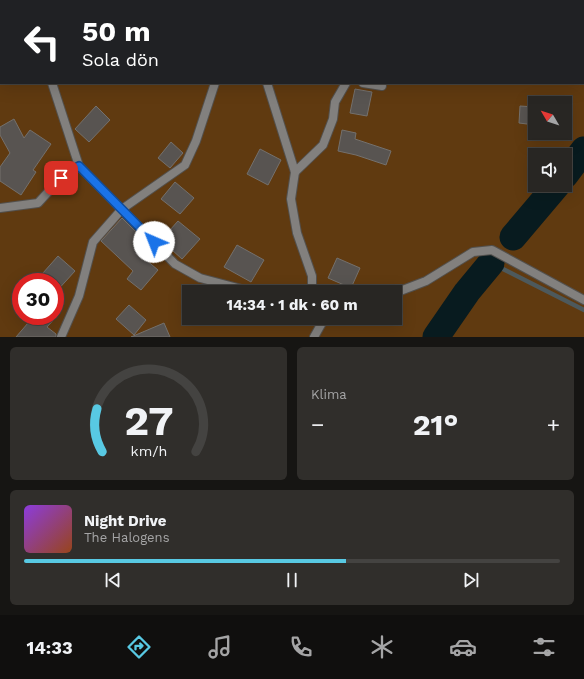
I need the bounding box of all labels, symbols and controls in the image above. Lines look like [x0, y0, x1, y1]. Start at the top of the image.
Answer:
text: 50 m [82, 15, 151, 48]
icon: left [16, 16, 68, 68]
text: Sola dön [82, 49, 159, 70]
north arrow [528, 96, 572, 140]
map controls [528, 96, 572, 192]
button: sound [528, 148, 572, 192]
pin [44, 161, 78, 195]
icon: arrive [50, 167, 72, 189]
position arrow [133, 221, 175, 263]
speed limit sign: 30 [12, 273, 64, 325]
text: 14:34 · 1 dk · 60 m [226, 296, 358, 314]
text: Klima [311, 387, 347, 402]
text: 27 [124, 395, 173, 444]
text: 21° [413, 407, 458, 442]
text: − [311, 412, 324, 437]
text: + [547, 412, 560, 437]
text: km/h [130, 442, 167, 458]
text: Night Drive [84, 512, 167, 530]
text: The Halogens [84, 530, 170, 545]
icon: previous [102, 569, 124, 591]
icon: pause [281, 569, 303, 591]
icon: next [460, 569, 482, 591]
icon: directions [125, 633, 153, 661]
icon: music [206, 633, 234, 661]
icon: phone [287, 633, 315, 661]
icon: climate [368, 633, 396, 661]
icon: car [449, 633, 477, 661]
icon: filters [530, 633, 558, 661]
text: 14:33 [26, 637, 73, 658]

